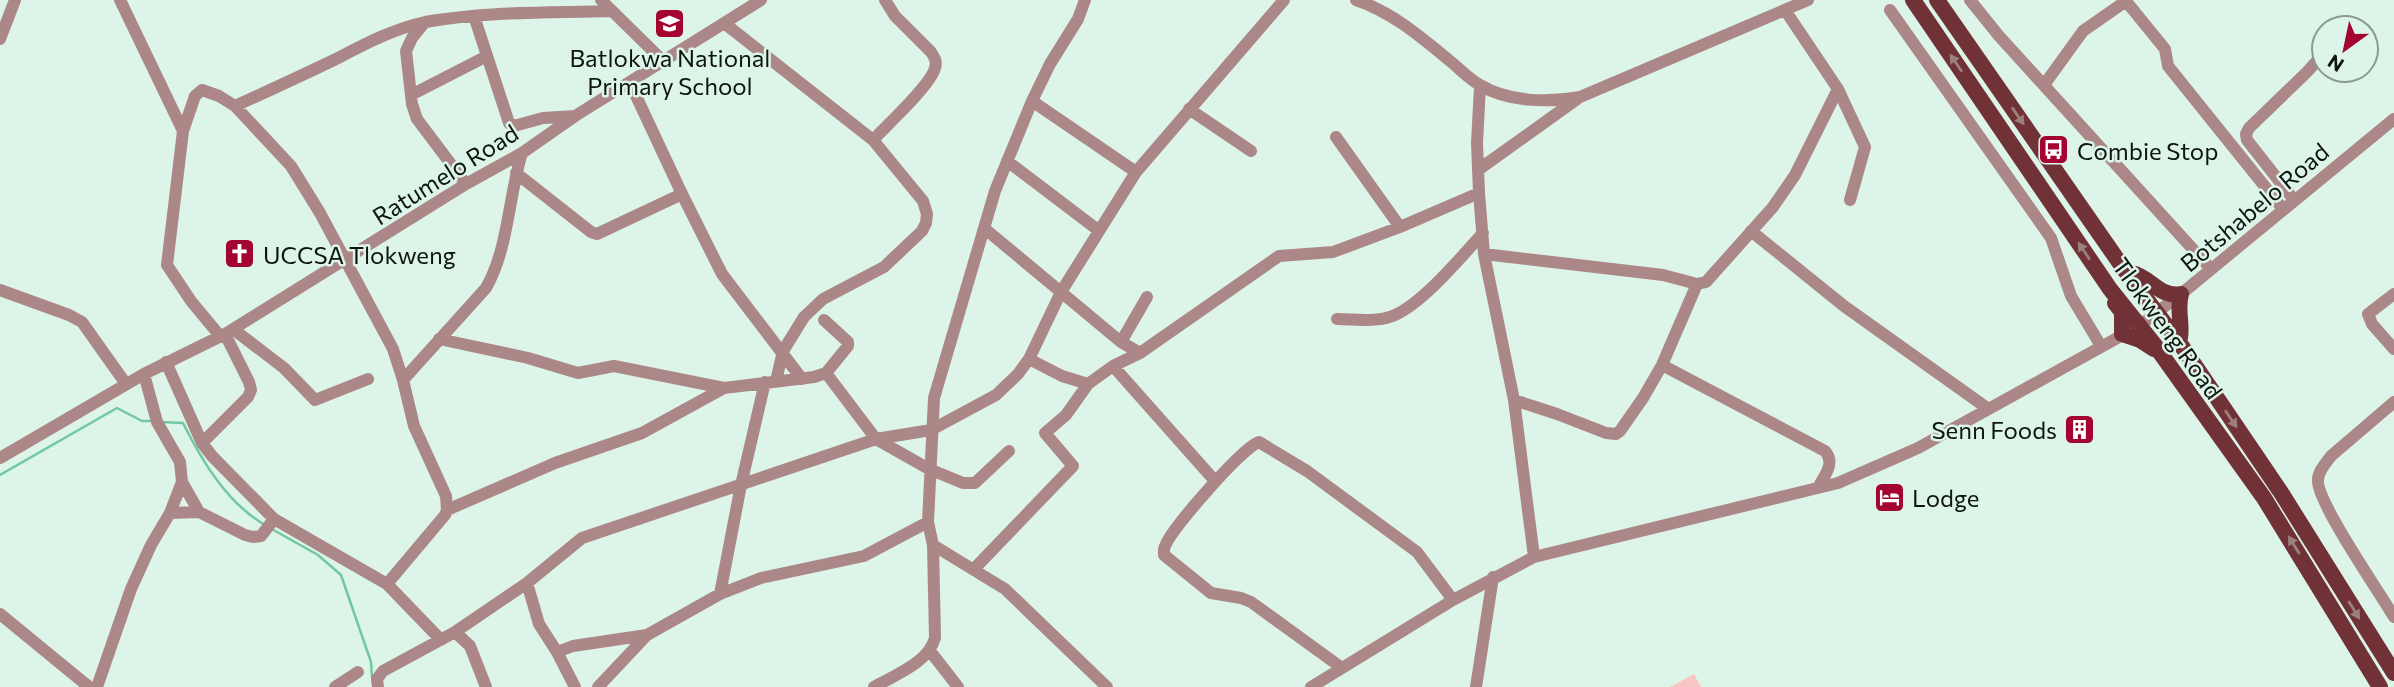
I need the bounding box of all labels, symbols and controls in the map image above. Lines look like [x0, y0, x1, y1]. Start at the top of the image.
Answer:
school or university icon: Batlokwa National Primary School [653, 6, 687, 40]
north arrow [2310, 14, 2380, 84]
place label: Batlokwa National Primary School [570, 43, 770, 100]
text: N [2323, 50, 2348, 77]
one-way arrow [1950, 54, 1963, 73]
one-way arrow [2011, 107, 2024, 126]
street label: Ratumelo Road [367, 118, 523, 230]
bus stop icon: Combie Stop [2037, 133, 2071, 167]
place label: Combie Stop [2077, 136, 2218, 165]
street label: Botshabelo Road [2174, 137, 2334, 277]
church icon: UCCSA Tlokweng [223, 237, 257, 271]
place label: UCCSA Tlokweng [263, 240, 456, 269]
one-way arrow [2078, 241, 2091, 261]
street label: Tlokweng Road [2107, 252, 2229, 404]
one-way arrow [2224, 410, 2238, 428]
building icon: Senn Foods [2063, 412, 2097, 446]
place label: Senn Foods [1931, 415, 2057, 444]
hotel icon: Lodge [1872, 480, 1906, 514]
place label: Lodge [1912, 483, 1979, 512]
one-way arrow [2287, 536, 2300, 555]
one-way arrow [2348, 600, 2361, 620]

